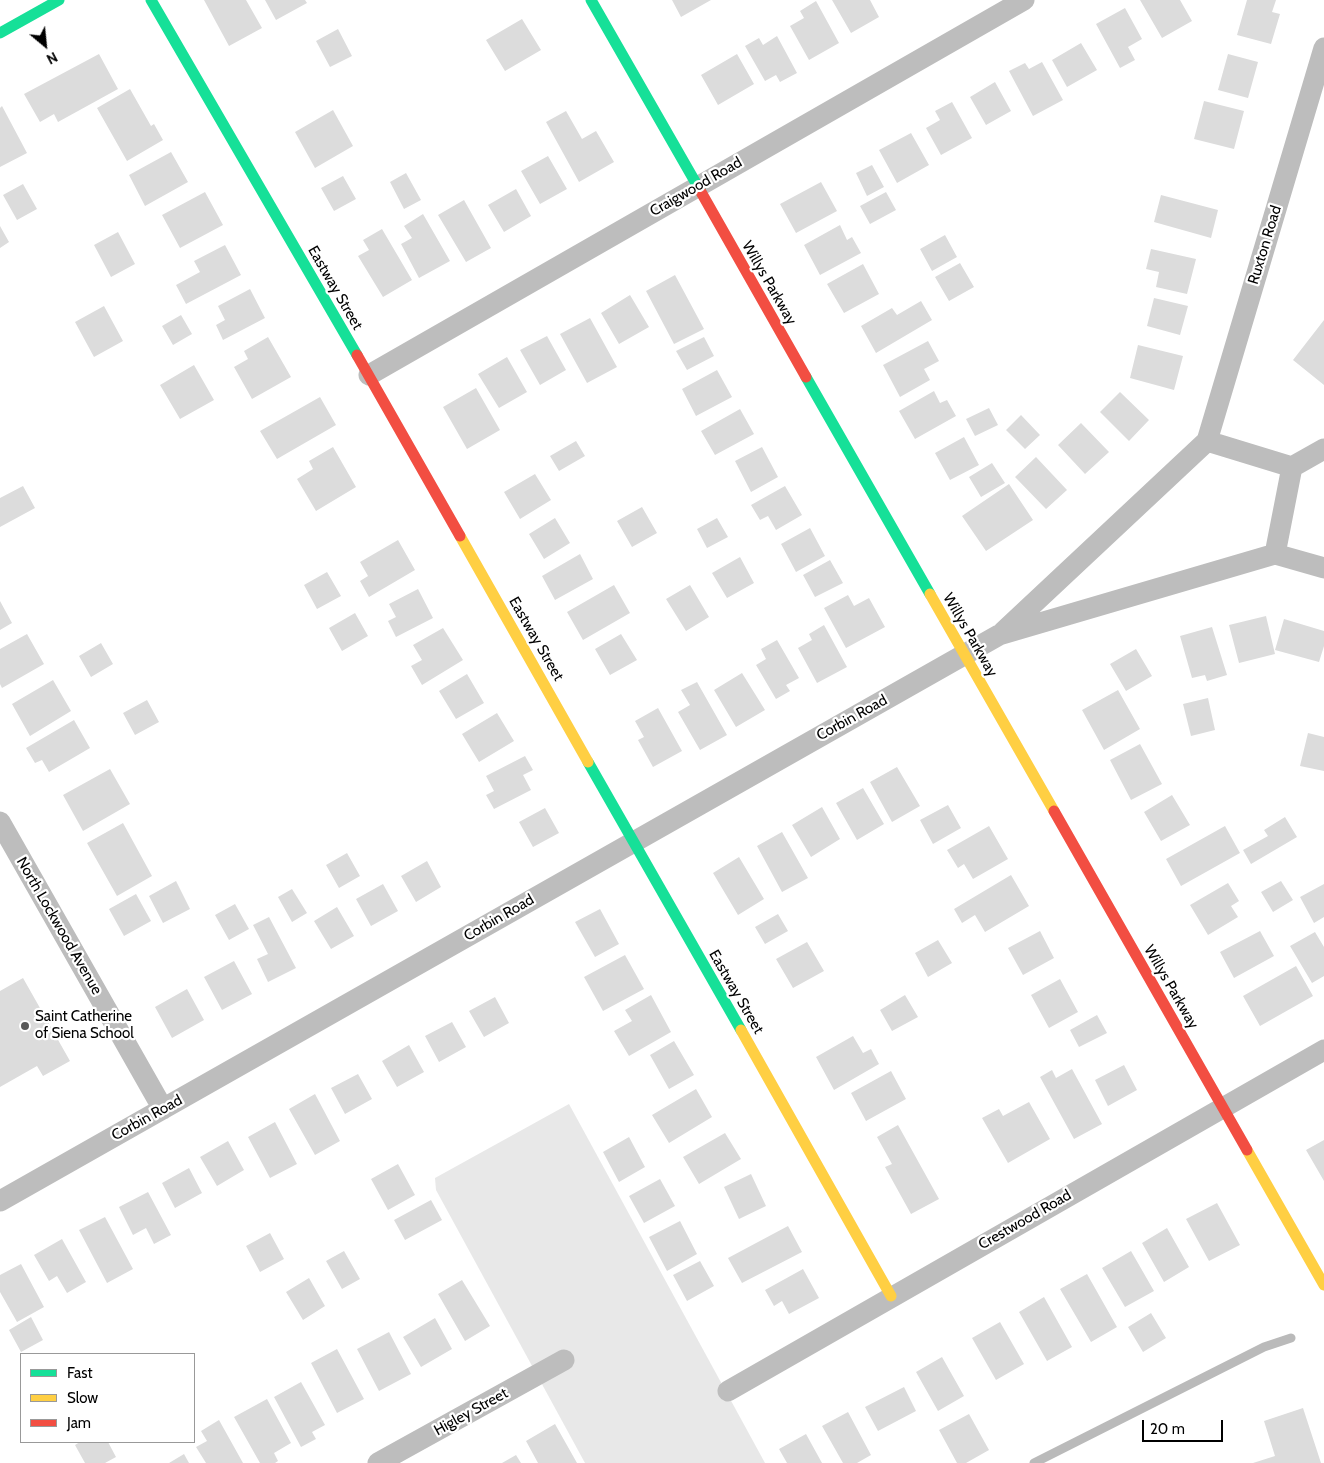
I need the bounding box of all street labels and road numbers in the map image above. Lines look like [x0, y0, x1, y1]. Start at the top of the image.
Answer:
street label: Craigwood Road [647, 153, 745, 221]
street label: Ruxton Road [1244, 203, 1286, 287]
street label: Willys Parkway [738, 238, 800, 328]
street label: Eastway Street [304, 243, 366, 333]
street label: Willys Parkway [939, 590, 1001, 680]
street label: Eastway Street [505, 594, 567, 684]
street label: Corbin Road [814, 691, 890, 745]
street label: North Lockwood Avenue [12, 854, 106, 998]
street label: Corbin Road [461, 891, 537, 945]
street label: Willys Parkway [1140, 942, 1202, 1032]
street label: Eastway Street [705, 947, 767, 1037]
street label: Corbin Road [109, 1091, 185, 1145]
street label: Crestwood Road [975, 1186, 1075, 1254]
street label: Higley Street [431, 1384, 511, 1440]

